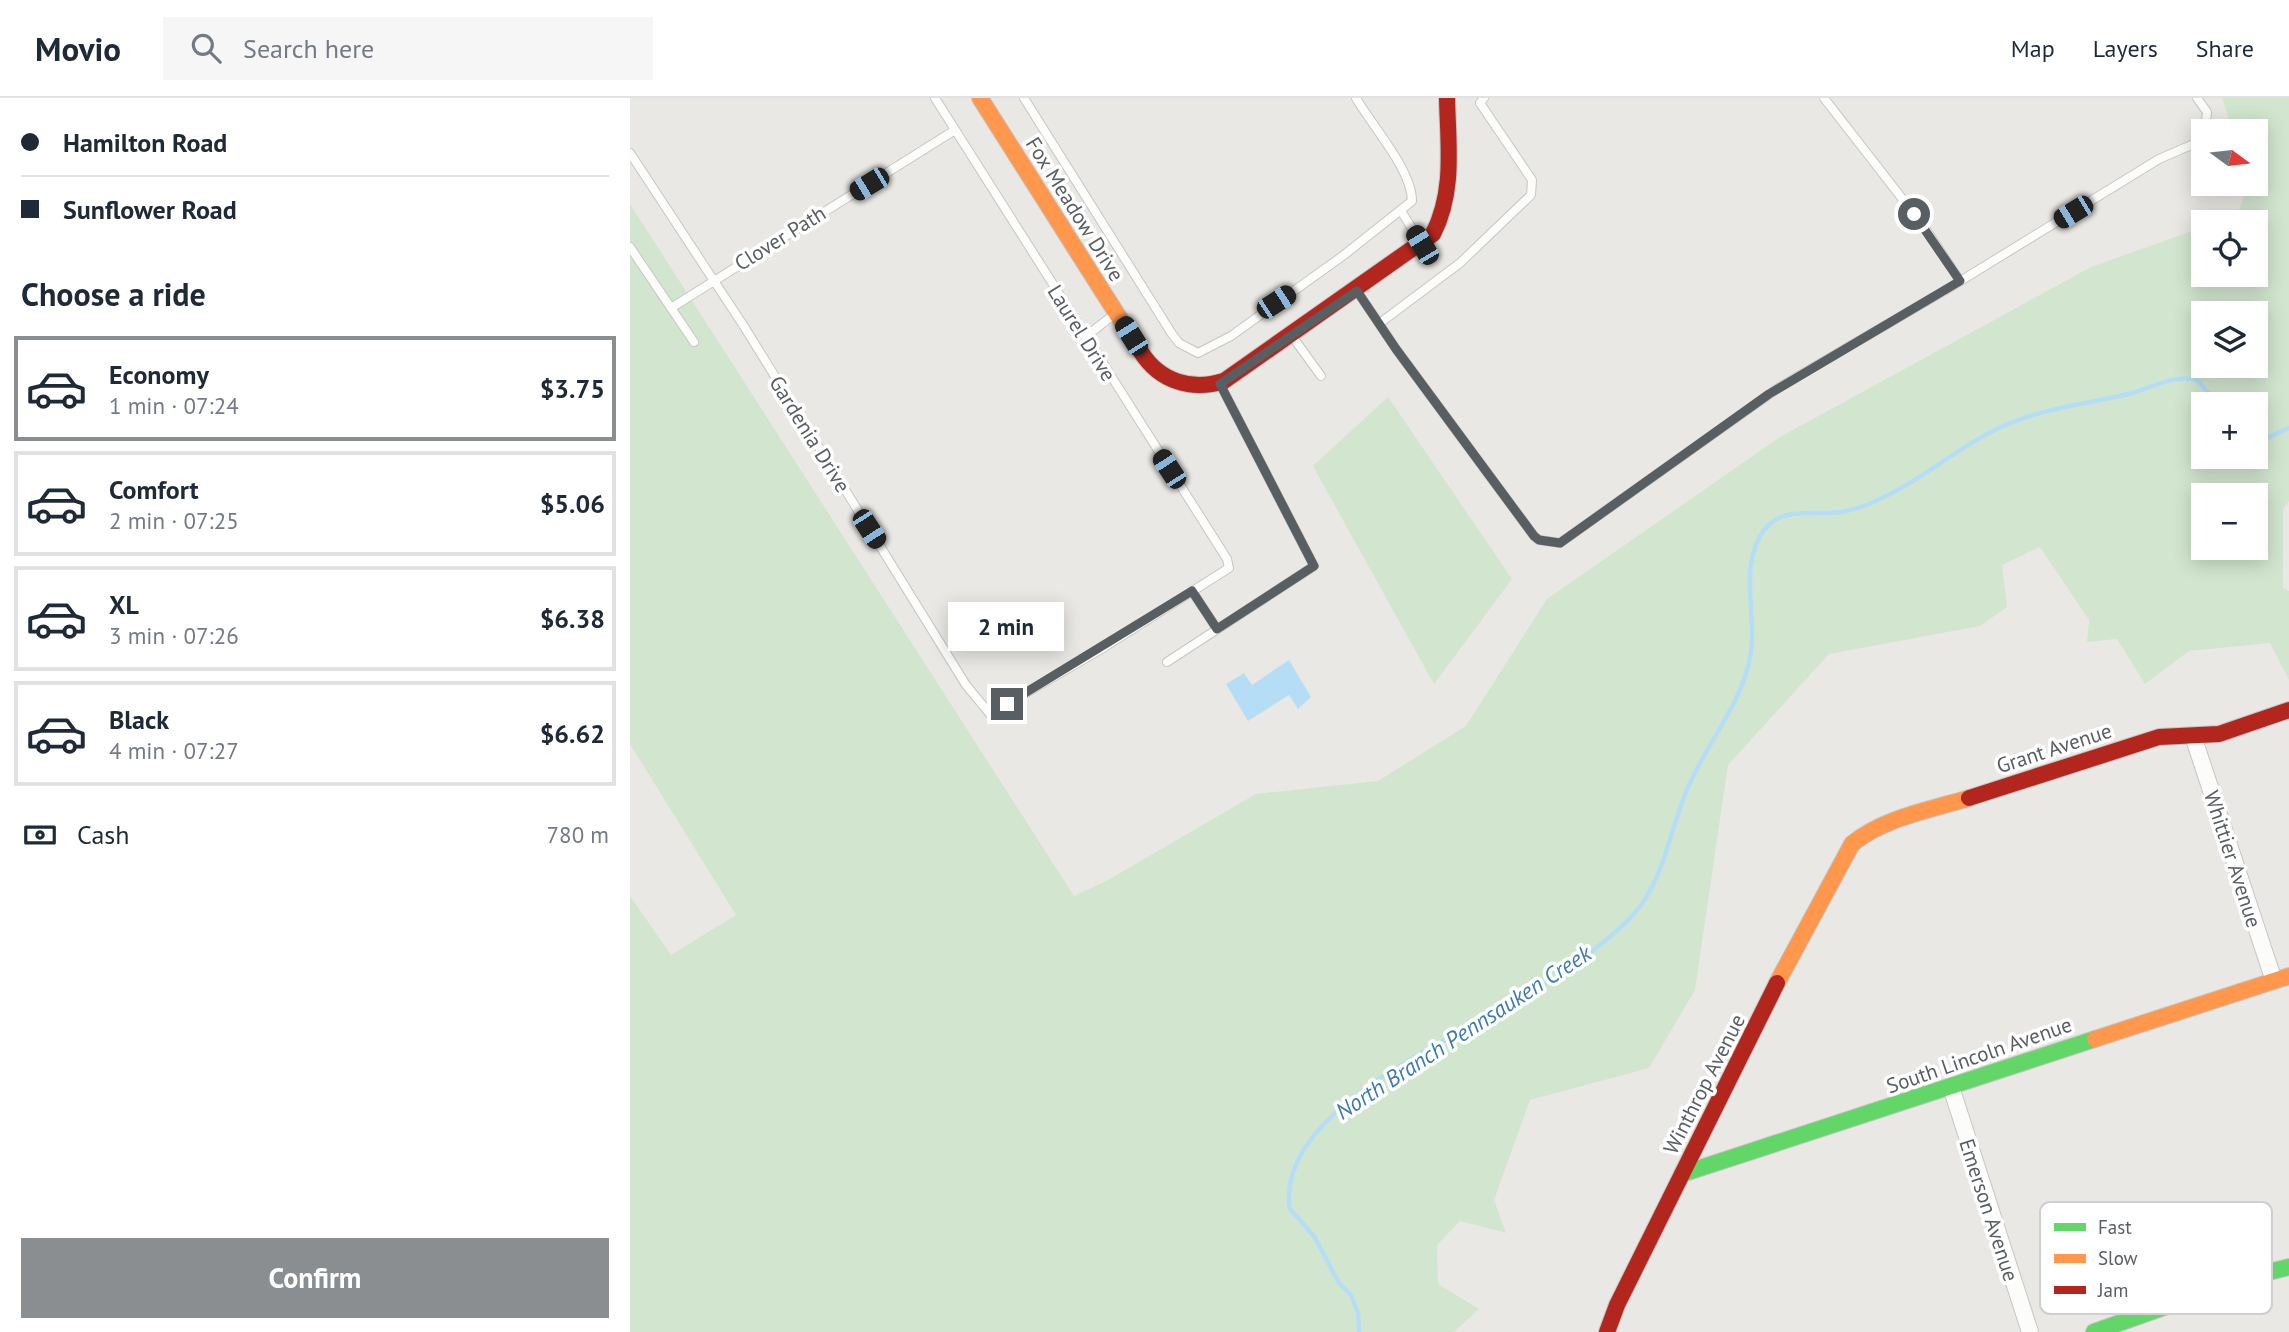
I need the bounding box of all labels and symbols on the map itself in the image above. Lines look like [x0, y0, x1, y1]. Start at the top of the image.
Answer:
north arrow [2191, 119, 2268, 196]
street label: Fox Meadow Drive [1020, 132, 1130, 286]
car [846, 164, 893, 204]
car [2050, 192, 2097, 232]
route start [1898, 198, 1930, 230]
street label: Clover Path [729, 199, 831, 277]
car [1403, 222, 1442, 268]
street label: Laurel Drive [1042, 280, 1122, 386]
car [1253, 282, 1300, 322]
car [1111, 313, 1152, 359]
street label: Gardenia Drive [763, 371, 857, 497]
car [1149, 446, 1190, 492]
car [849, 506, 890, 552]
callout: 2 min [949, 602, 1065, 652]
route end [991, 688, 1023, 720]
street label: Grant Avenue [1993, 717, 2115, 779]
street label: Whittier Avenue [2198, 787, 2268, 931]
water label: North Branch Pennsauken Creek [1330, 937, 1598, 1126]
street label: Winthrop Avenue [1657, 1010, 1751, 1158]
street label: South Lincoln Avenue [1883, 1011, 2075, 1099]
street label: Emerson Avenue [1953, 1135, 2025, 1285]
legend [2040, 1202, 2272, 1314]
text: Fast [2098, 1215, 2132, 1239]
text: Slow [2098, 1246, 2138, 1270]
text: Jam [2097, 1278, 2128, 1302]

